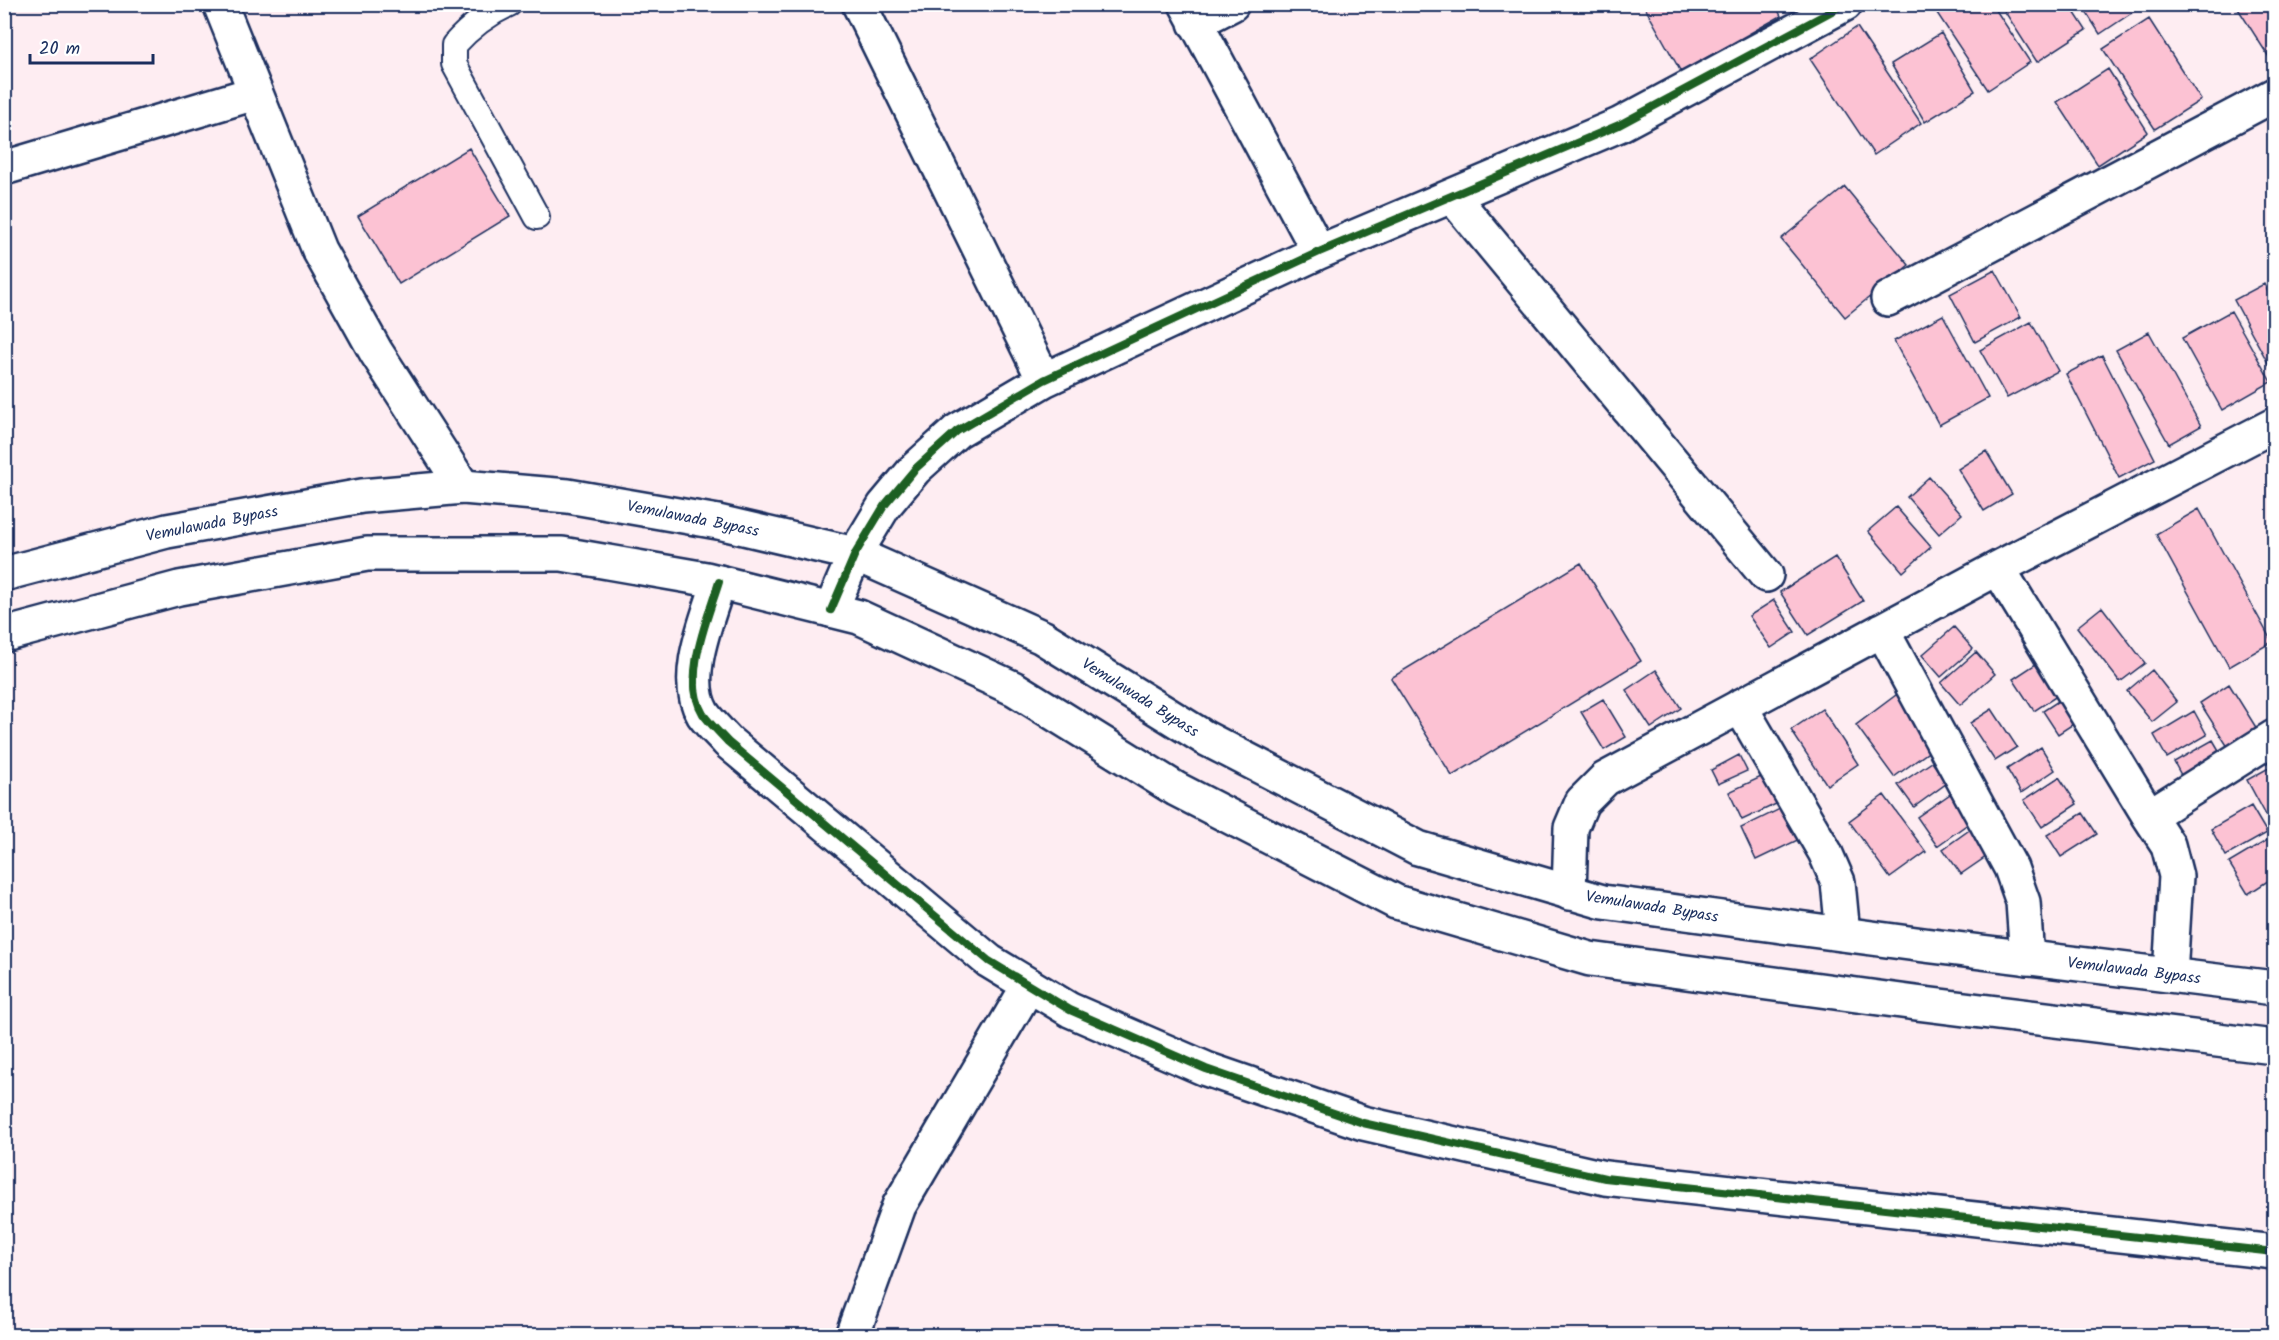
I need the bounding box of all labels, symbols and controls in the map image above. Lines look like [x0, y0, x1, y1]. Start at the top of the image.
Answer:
scale bar [30, 27, 153, 65]
text: 20 m [39, 35, 80, 64]
street label: Vemulawada Bypass [625, 494, 761, 544]
street label: Vemulawada Bypass [144, 499, 280, 549]
street label: Vemulawada Bypass [1076, 652, 1204, 744]
street label: Vemulawada Bypass [1584, 884, 1720, 930]
street label: Vemulawada Bypass [2066, 950, 2202, 992]

